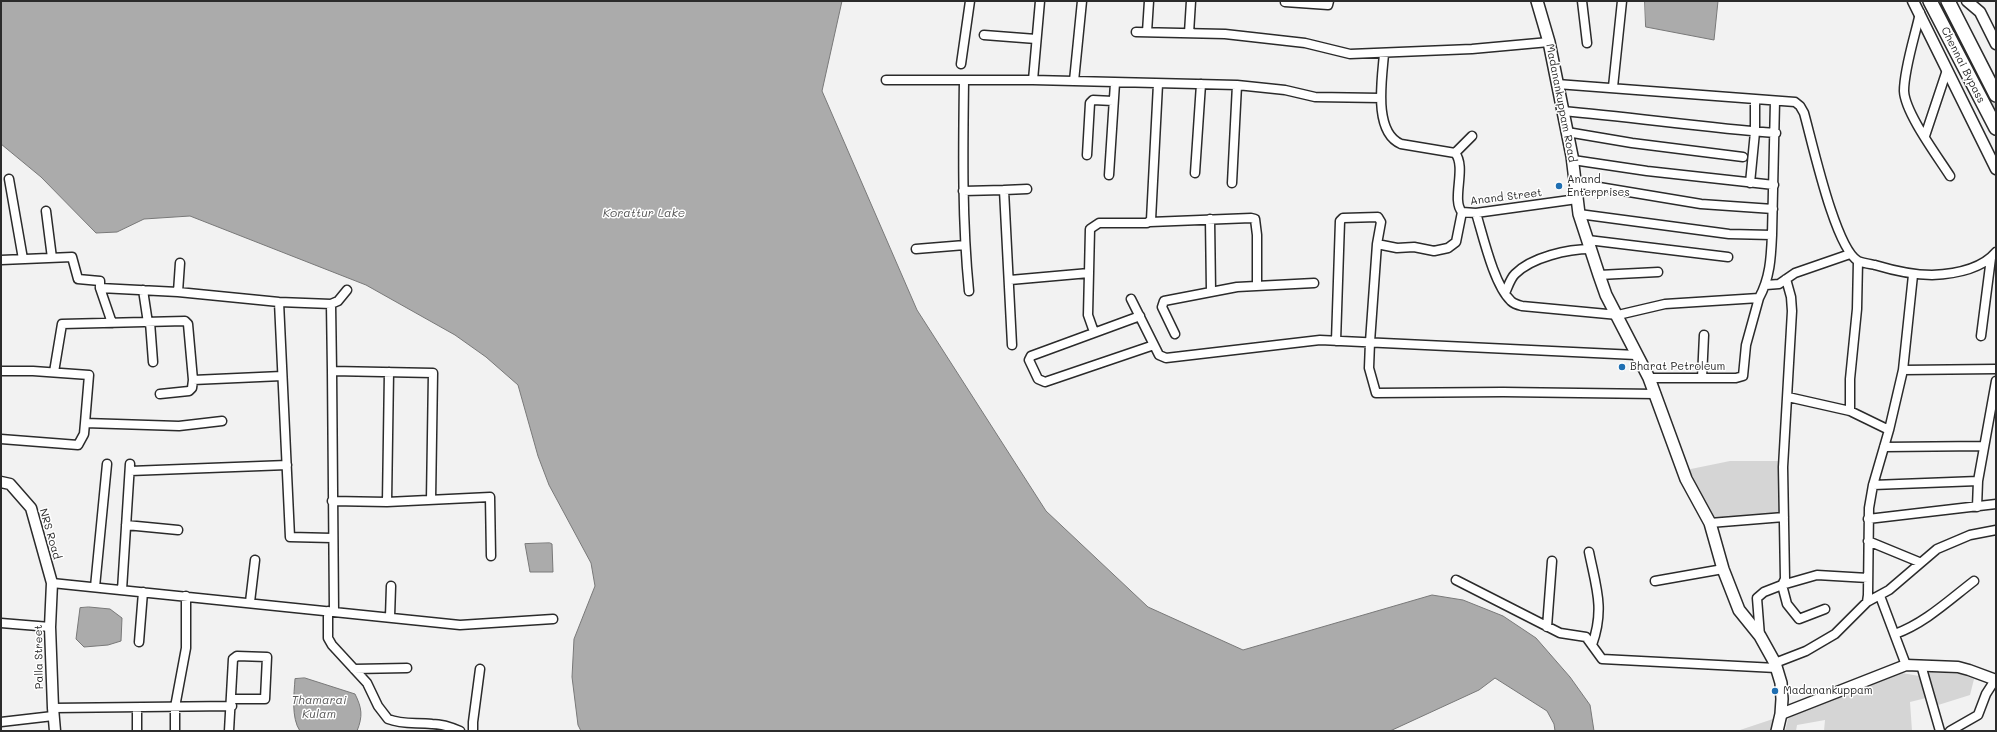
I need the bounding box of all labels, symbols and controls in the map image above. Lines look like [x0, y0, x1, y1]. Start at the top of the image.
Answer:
street label: Chennai Bypass [1938, 25, 1988, 105]
street label: Madanankuppam Road [1543, 43, 1579, 163]
place label: Anand Enterprises [1567, 173, 1630, 199]
marker: Anand Enterprises [1554, 181, 1564, 191]
street label: Anand Street [1469, 186, 1543, 208]
water label: Korattur Lake [603, 206, 685, 220]
place label: Bharat Petroleum [1630, 360, 1725, 374]
marker: Bharat Petroleum [1617, 362, 1627, 372]
street label: NRS Road [36, 507, 64, 561]
street label: Palla Street [32, 625, 46, 689]
place label: Madanankuppam [1783, 684, 1873, 698]
marker: Madanankuppam [1770, 686, 1780, 696]
water label: Thamarai Kulam [291, 693, 347, 721]

